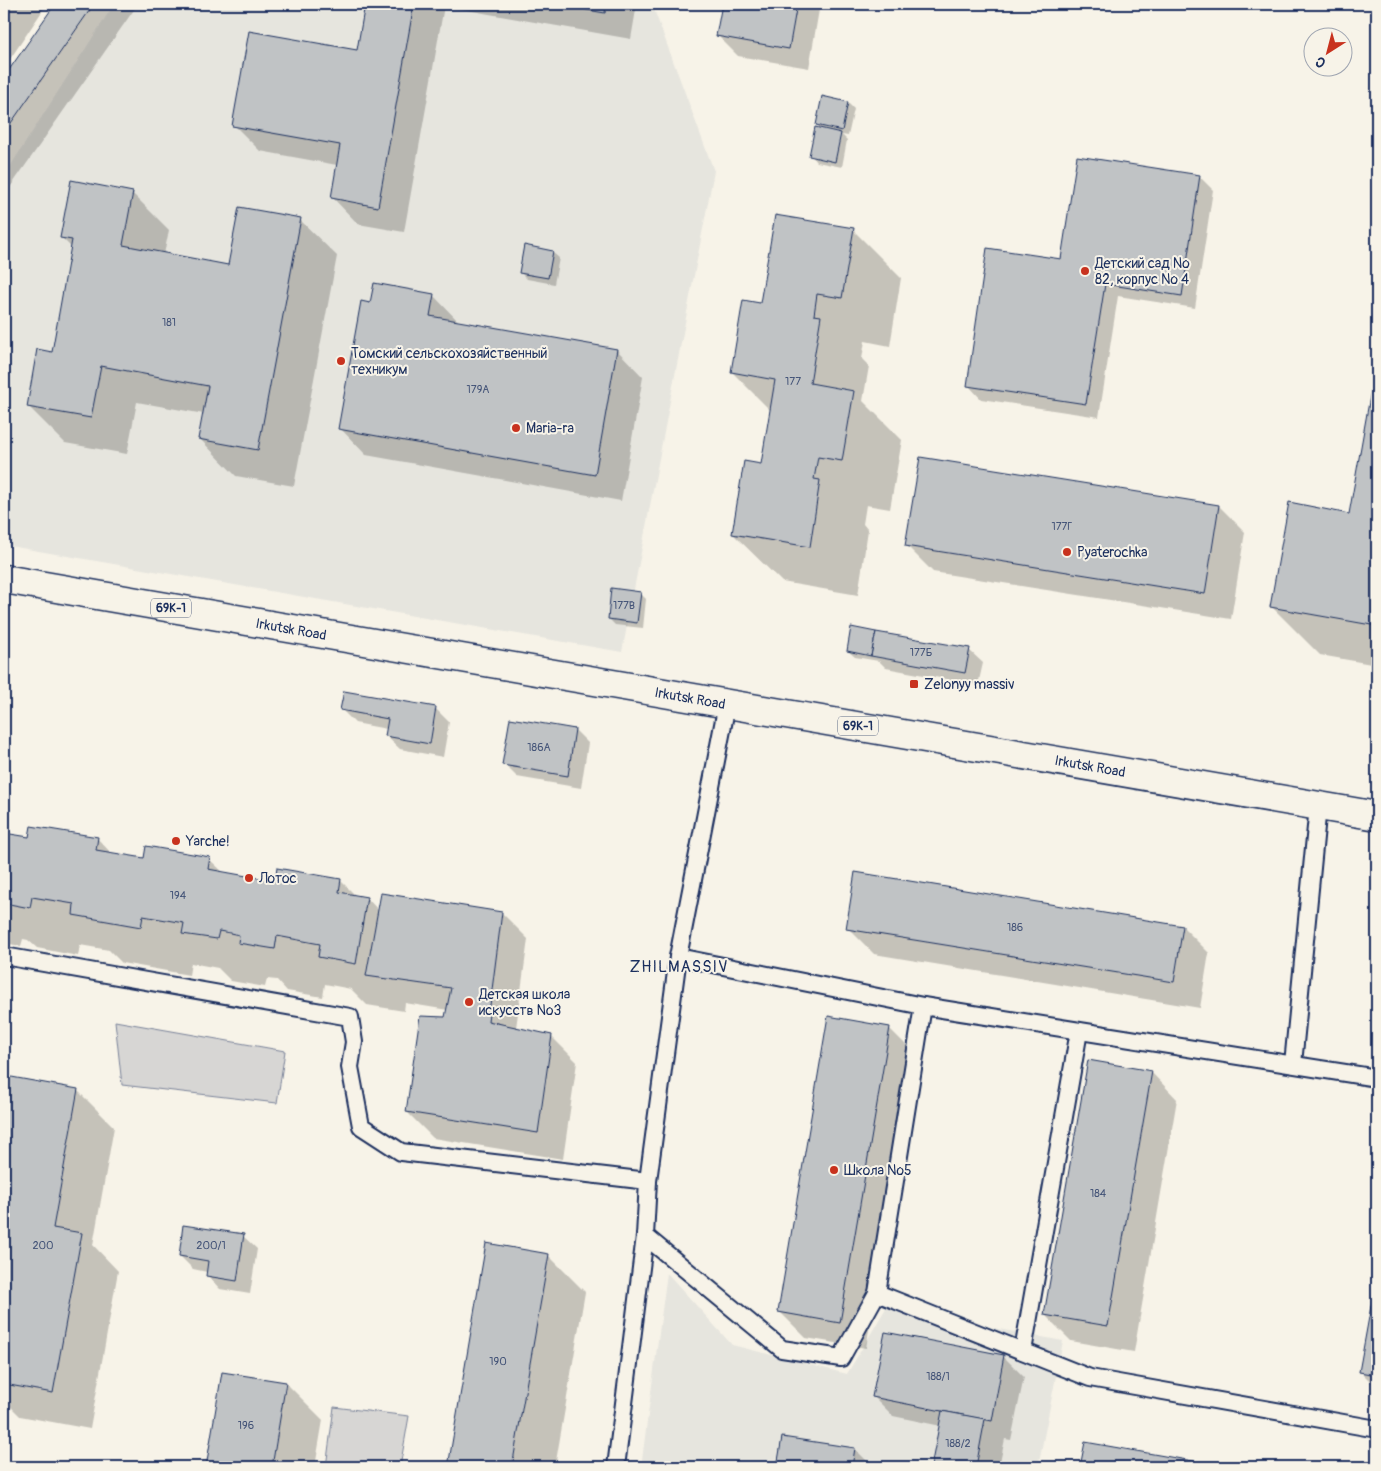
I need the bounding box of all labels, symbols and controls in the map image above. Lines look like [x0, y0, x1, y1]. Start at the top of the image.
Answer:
north arrow [1304, 28, 1354, 78]
text: С [1312, 52, 1329, 72]
place label: Детский сад № 82, корпус № 4 [1094, 255, 1190, 288]
marker: Детский сад № 82, корпус № 4 [1079, 265, 1091, 277]
house number: 181 [162, 316, 176, 329]
place label: Томский сельскохозяйственный техникум [351, 345, 547, 378]
marker: Томский сельскохозяйственный техникум [335, 355, 347, 367]
house number: 177 [785, 375, 801, 388]
house number: 179А [467, 383, 489, 396]
place label: Maria-ra [526, 420, 574, 437]
marker: Maria-ra [510, 422, 522, 434]
house number: 177Г [1051, 520, 1073, 533]
place label: Pyaterochka [1077, 544, 1148, 561]
marker: Pyaterochka [1061, 546, 1073, 558]
road number: 69К-1 [151, 598, 191, 618]
house number: 177В [613, 599, 635, 612]
street label: Irkutsk Road [254, 615, 328, 644]
house number: 177Б [910, 646, 932, 659]
place label: Zelonyy massiv [924, 676, 1014, 693]
marker: Zelonyy massiv [908, 678, 920, 690]
street label: Irkutsk Road [653, 684, 727, 713]
road number: 69К-1 [838, 716, 878, 736]
house number: 186А [527, 741, 551, 754]
street label: Irkutsk Road [1053, 752, 1127, 781]
place label: Yarche! [185, 833, 230, 850]
marker: Yarche! [170, 835, 182, 847]
place label: Лотос [258, 870, 297, 887]
marker: Лотос [243, 872, 255, 884]
house number: 194 [170, 889, 187, 902]
house number: 186 [1007, 921, 1023, 934]
district label: ZHILMASSIV [629, 957, 729, 977]
place label: Детская школа искусств №3 [478, 986, 570, 1019]
marker: Детская школа искусств №3 [463, 996, 475, 1008]
place label: Школа №5 [844, 1162, 912, 1179]
marker: Школа №5 [828, 1164, 840, 1176]
house number: 184 [1090, 1187, 1107, 1200]
house number: 200 [32, 1239, 54, 1252]
house number: 200/1 [196, 1239, 226, 1252]
house number: 190 [489, 1355, 507, 1368]
house number: 188/1 [926, 1370, 950, 1383]
house number: 196 [238, 1419, 254, 1432]
house number: 188/2 [945, 1437, 971, 1450]

